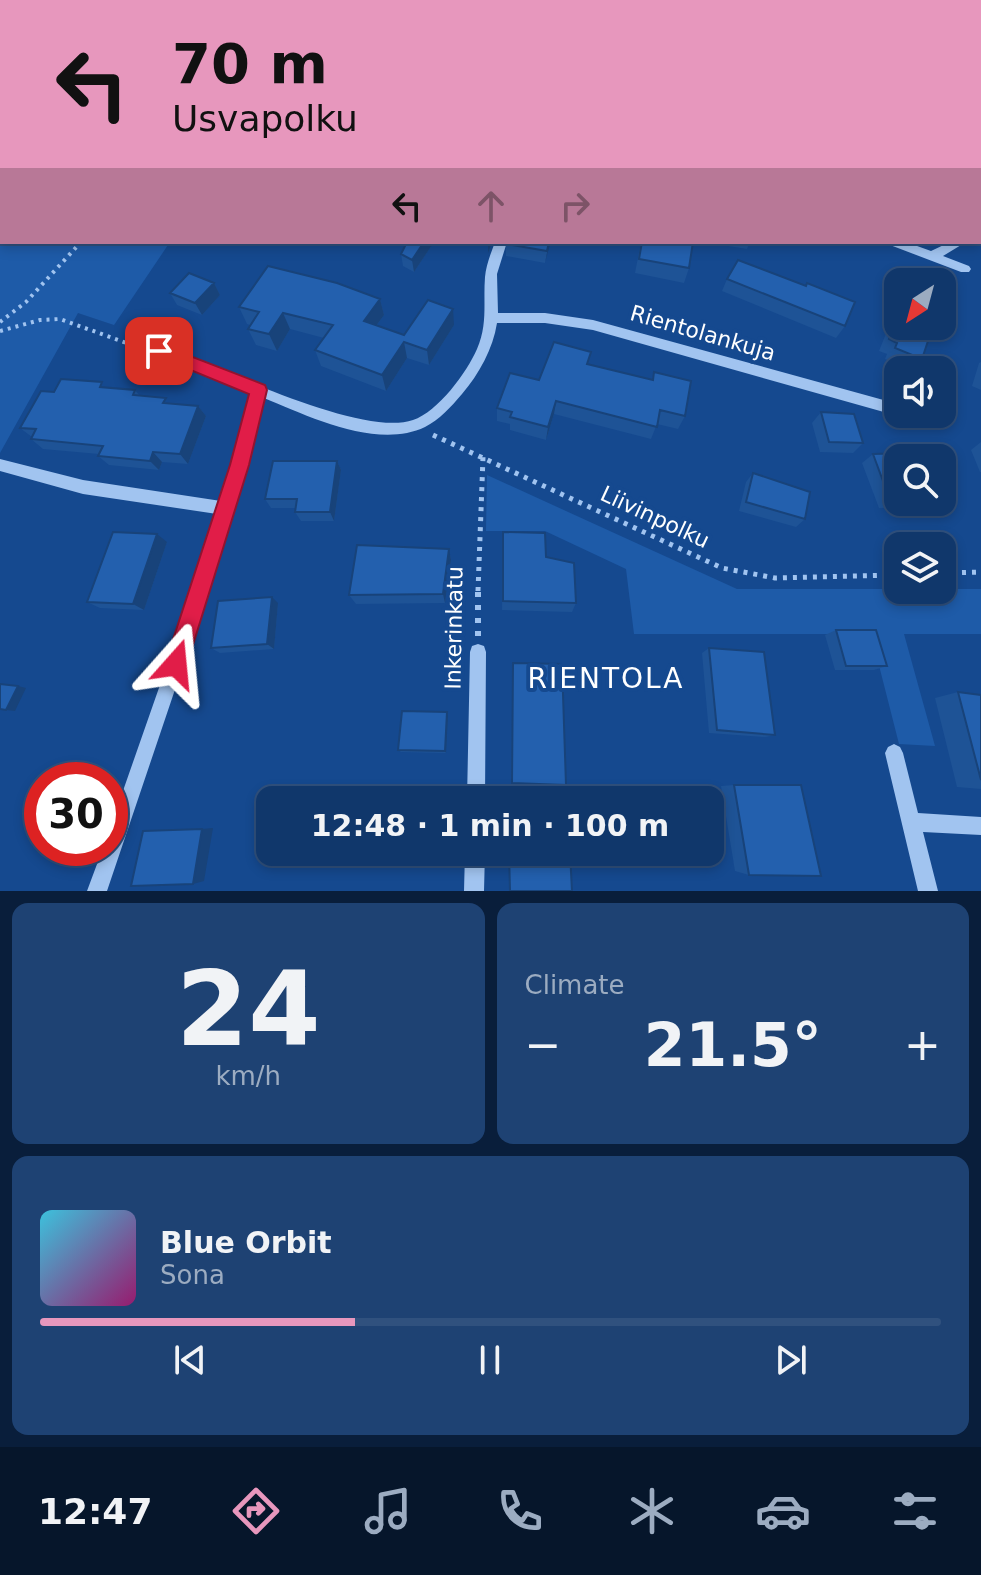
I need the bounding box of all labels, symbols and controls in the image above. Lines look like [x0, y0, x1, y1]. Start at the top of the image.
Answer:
text: 70 m [172, 31, 328, 96]
icon: left [40, 32, 144, 136]
text: Usvapolku [172, 98, 358, 139]
icon: left [385, 184, 429, 228]
icon: ahead [469, 184, 513, 228]
icon: right [553, 184, 597, 228]
north arrow [884, 268, 956, 340]
map controls [884, 268, 956, 604]
street label: Rientolankuja [627, 300, 779, 366]
pin [125, 317, 193, 385]
icon: arrive [137, 329, 181, 373]
button: sound [884, 356, 956, 428]
button: search [884, 444, 956, 516]
street label: Liivinpolku [597, 481, 713, 553]
button: layers [884, 532, 956, 604]
street label: Inkerinkatu [440, 566, 468, 690]
position arrow [134, 622, 218, 706]
district label: RIENTOLA [528, 662, 684, 695]
speed limit sign: 30 [24, 762, 128, 866]
text: 12:48 · 1 min · 100 m [311, 808, 669, 843]
text: 24 [176, 948, 321, 1070]
text: Climate [525, 970, 625, 1000]
text: 21.5° [644, 1010, 822, 1080]
text: − [525, 1019, 561, 1070]
text: + [904, 1019, 941, 1070]
text: km/h [215, 1061, 281, 1091]
text: Blue Orbit [160, 1225, 332, 1260]
text: Sona [160, 1260, 225, 1290]
icon: previous [168, 1338, 212, 1382]
icon: pause [468, 1338, 512, 1382]
icon: next [769, 1338, 813, 1382]
icon: directions [228, 1483, 284, 1539]
icon: music [360, 1483, 416, 1539]
icon: phone [492, 1483, 548, 1539]
icon: climate [624, 1483, 680, 1539]
icon: car [755, 1483, 811, 1539]
icon: filters [887, 1483, 943, 1539]
text: 12:47 [38, 1491, 152, 1532]

